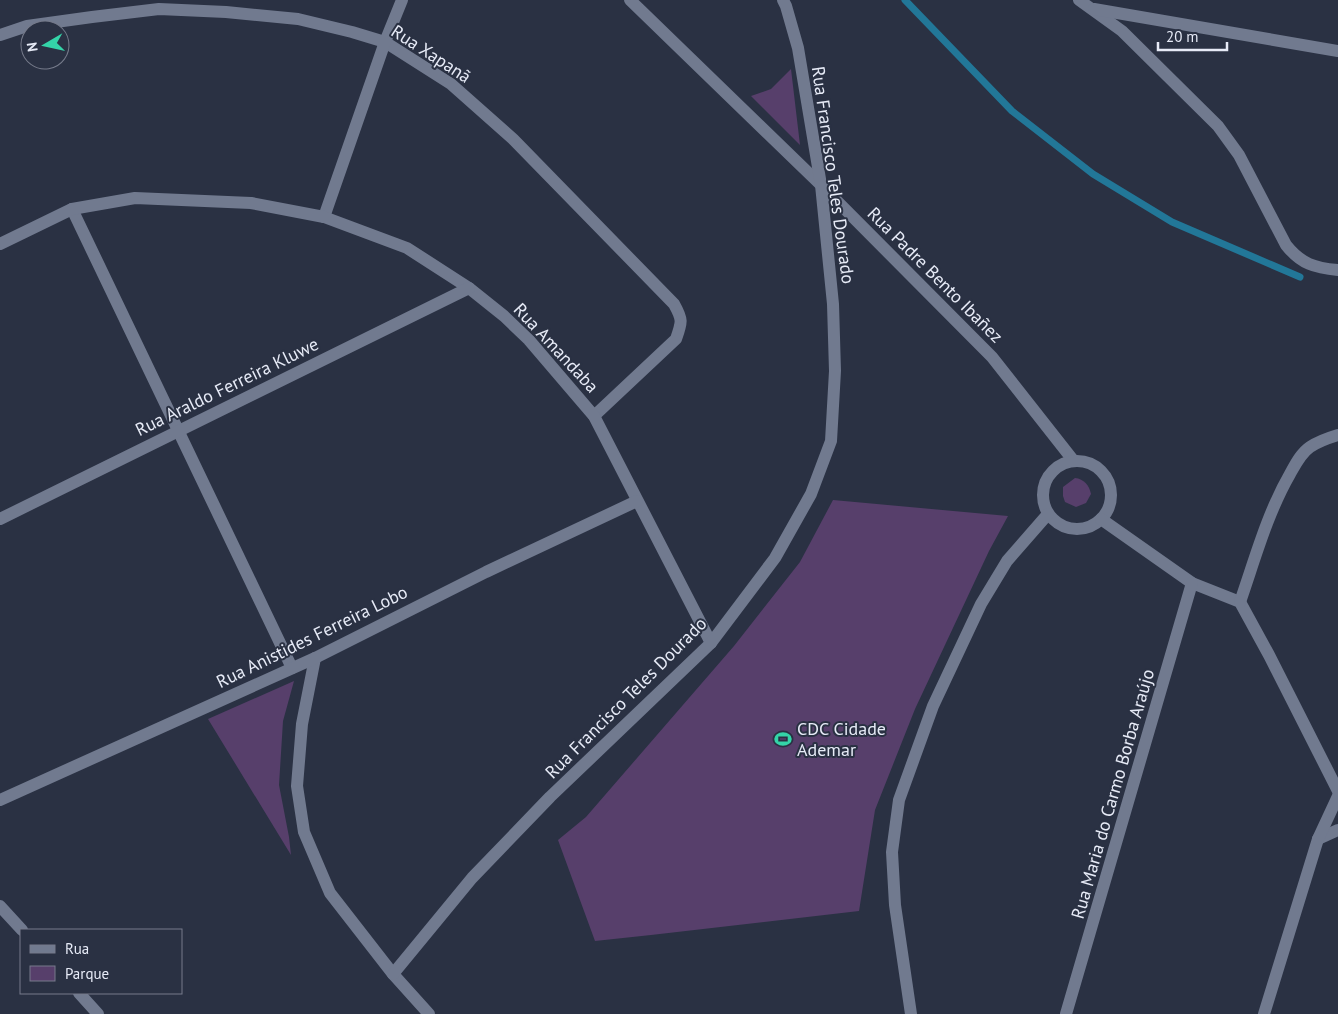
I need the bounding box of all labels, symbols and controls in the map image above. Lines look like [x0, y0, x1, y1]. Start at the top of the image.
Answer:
street label: Rua Xapanã [387, 19, 475, 88]
north arrow [20, 20, 70, 70]
scale bar [1158, 20, 1227, 52]
text: 20 m [1166, 27, 1199, 46]
text: N [23, 41, 42, 53]
street label: Rua Francisco Teles Dourado [807, 65, 860, 285]
street label: Rua Padre Bento Ibañez [863, 202, 1008, 347]
street label: Rua Amandaba [509, 298, 604, 397]
street label: Rua Araldo Ferreira Kluwe [131, 332, 322, 441]
street label: Rua Anistides Ferreira Lobo [212, 580, 411, 693]
street label: Rua Francisco Teles Dourado [540, 612, 711, 783]
street label: Rua Maria do Carmo Borba Araújo [1066, 666, 1159, 921]
place label: CDC Cidade Ademar [797, 717, 886, 761]
sports icon: CDC Cidade Ademar [773, 729, 793, 749]
legend [20, 929, 182, 994]
text: Rua [65, 939, 89, 958]
text: Parque [65, 964, 109, 983]

